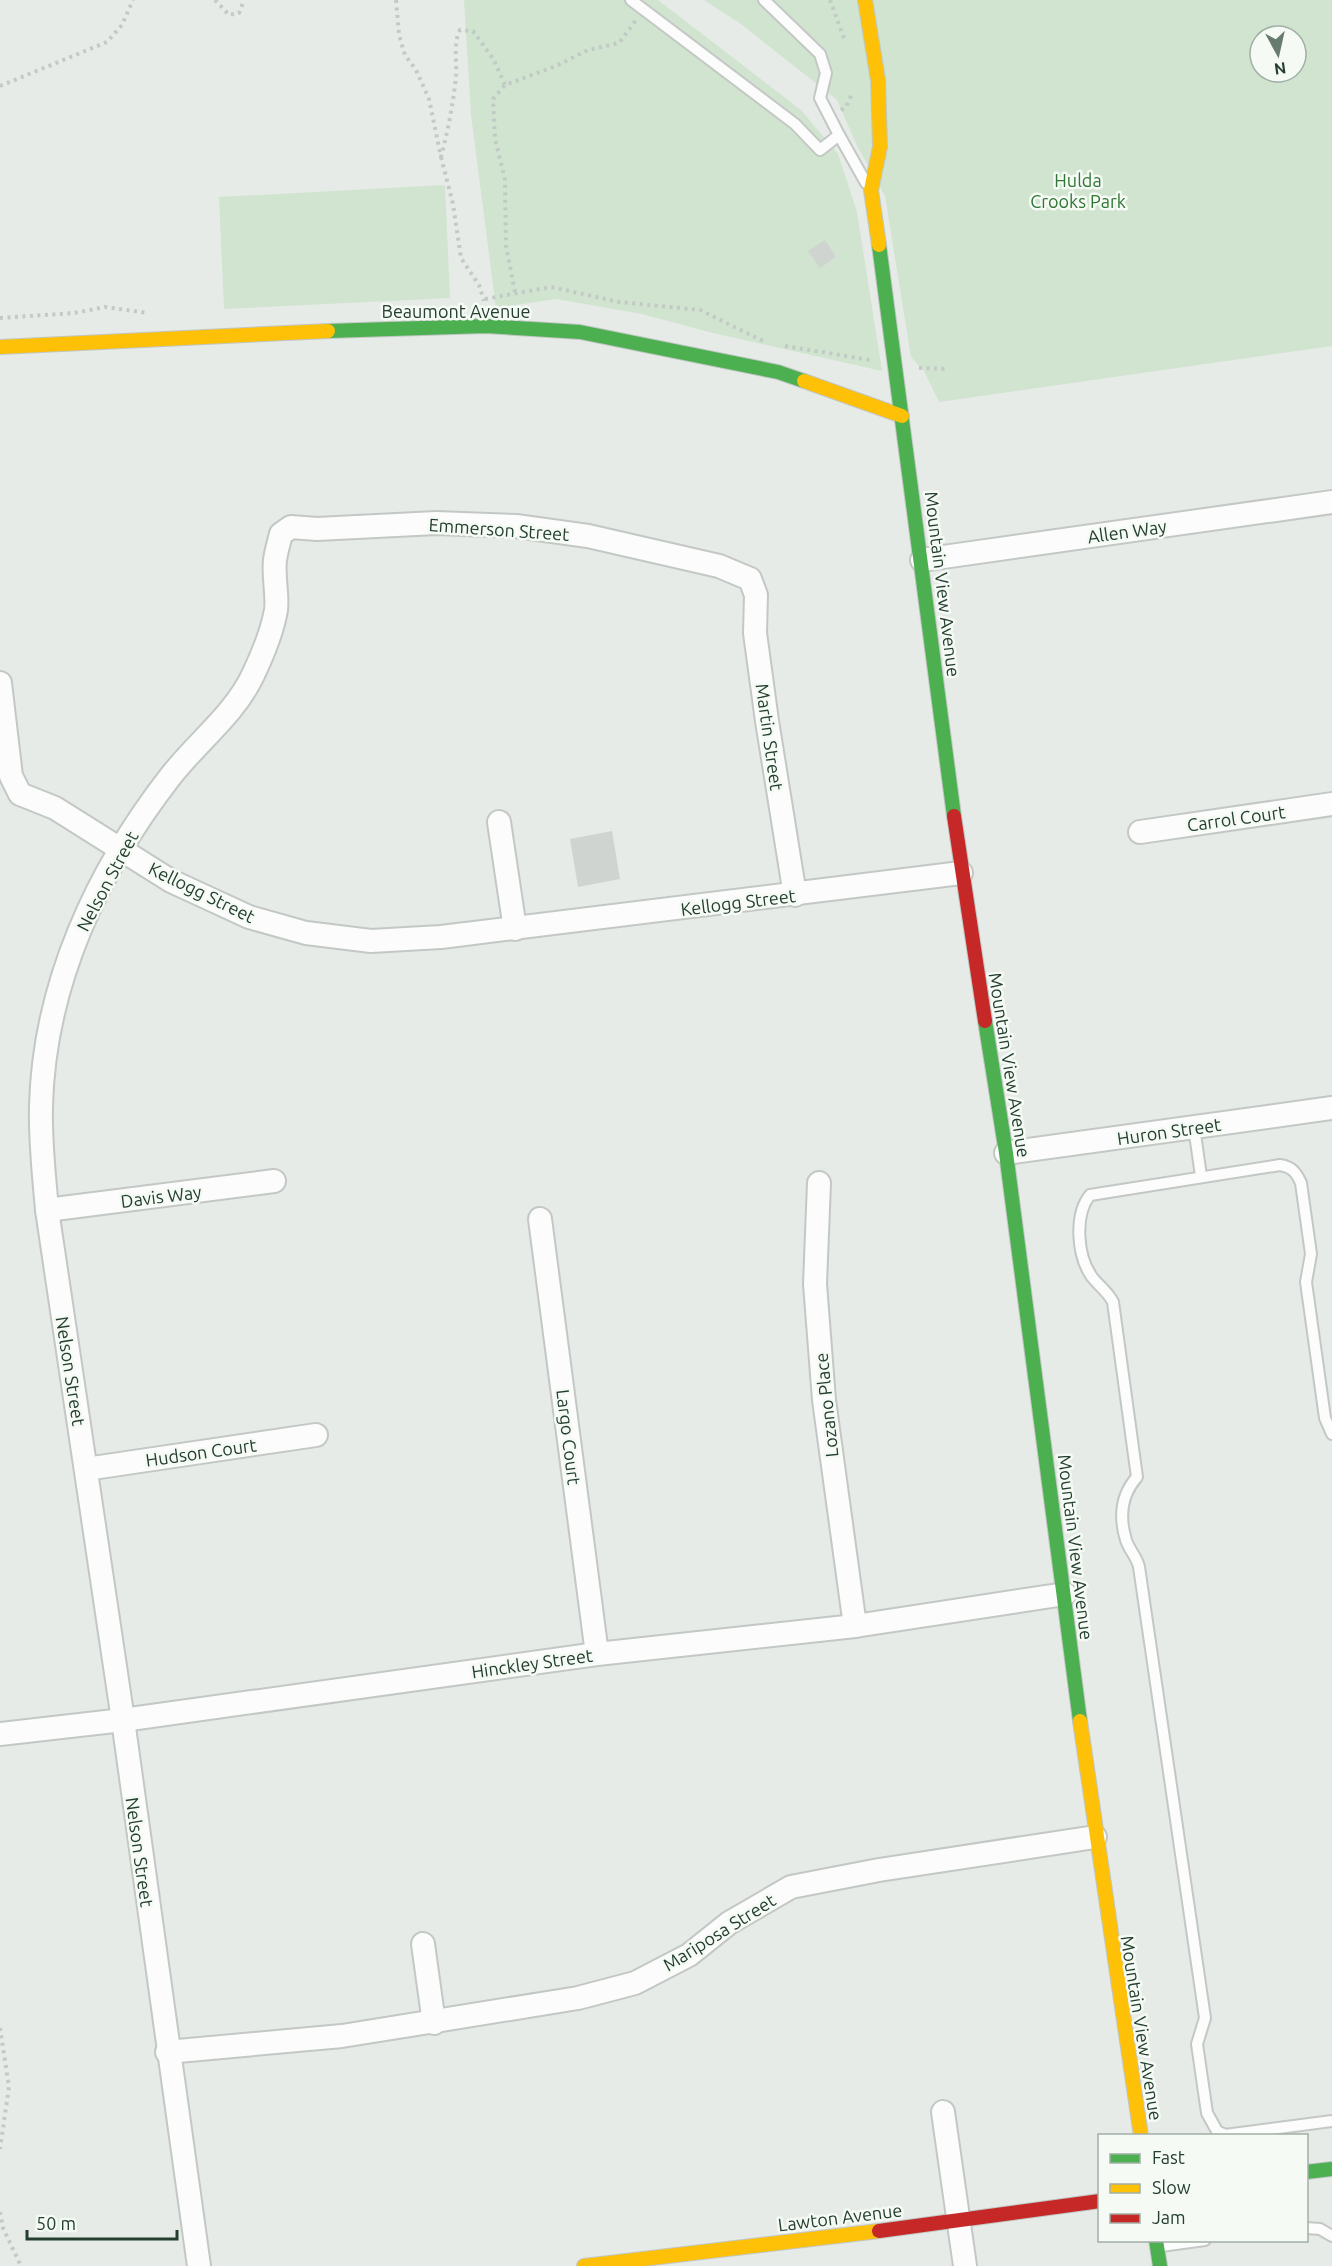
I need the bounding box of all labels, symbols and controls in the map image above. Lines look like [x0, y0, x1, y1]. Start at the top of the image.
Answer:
north arrow [1248, 24, 1308, 84]
text: N [1273, 59, 1287, 79]
park label: Hulda Crooks Park [1030, 170, 1126, 211]
street label: Beaumont Avenue [381, 301, 531, 321]
street label: Mountain View Avenue [922, 490, 964, 678]
street label: Emmerson Street [428, 514, 570, 544]
street label: Allen Way [1086, 516, 1168, 546]
street label: Martin Street [753, 682, 787, 792]
street label: Carrol Court [1186, 801, 1286, 835]
street label: Nelson Street [72, 828, 142, 934]
street label: Kellogg Street [146, 858, 258, 926]
street label: Kellogg Street [679, 885, 797, 919]
street label: Mountain View Avenue [986, 971, 1034, 1159]
street label: Huron Street [1116, 1114, 1222, 1148]
street label: Davis Way [119, 1181, 203, 1211]
street label: Nelson Street [52, 1315, 90, 1427]
street label: Lozano Place [811, 1352, 841, 1458]
street label: Largo Court [553, 1388, 585, 1486]
street label: Hudson Court [144, 1434, 258, 1470]
street label: Mountain View Avenue [1055, 1453, 1097, 1641]
street label: Hinckley Street [470, 1645, 594, 1681]
street label: Nelson Street [122, 1796, 158, 1908]
street label: Mariposa Street [659, 1889, 779, 1975]
street label: Mountain View Avenue [1118, 1934, 1166, 2122]
legend [1098, 2134, 1308, 2242]
text: Fast [1152, 2147, 1185, 2167]
text: Slow [1152, 2177, 1191, 2197]
street label: Lawton Avenue [777, 2199, 903, 2235]
scale bar [27, 2203, 177, 2241]
text: Jam [1152, 2207, 1186, 2227]
text: 50 m [36, 2213, 76, 2233]

